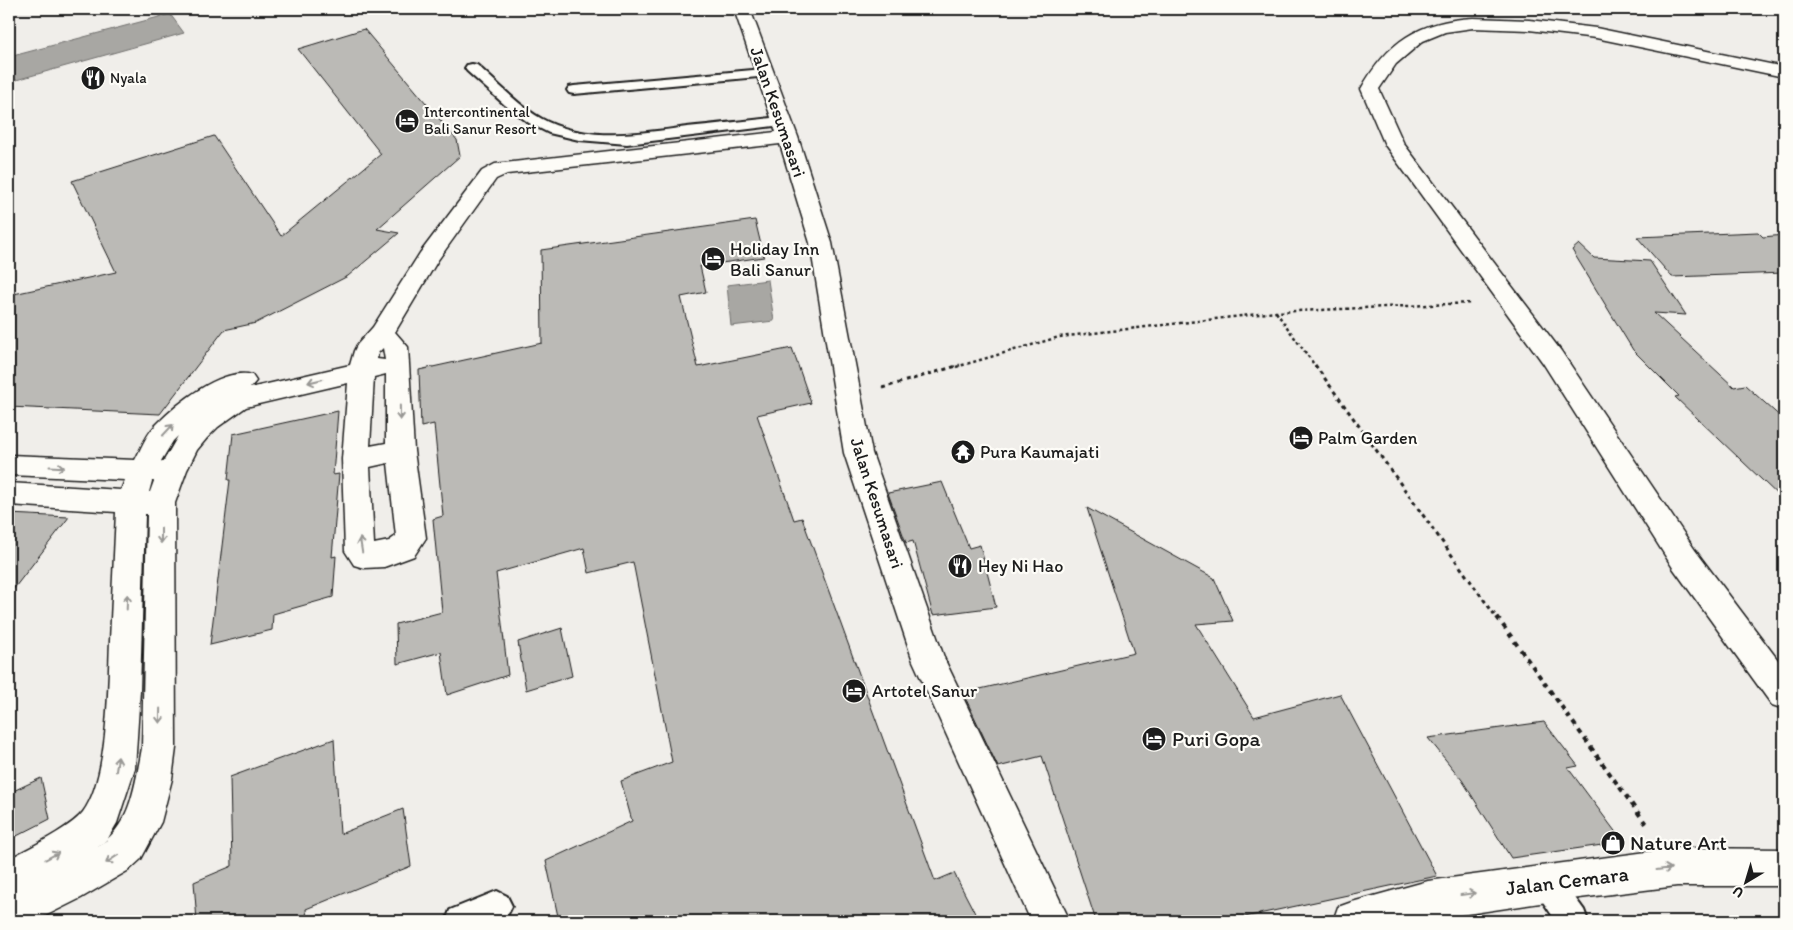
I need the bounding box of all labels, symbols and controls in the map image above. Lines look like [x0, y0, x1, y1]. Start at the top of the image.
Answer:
street label: Jalan Kesumasari [745, 44, 811, 180]
restaurant icon: Nyala [80, 65, 106, 91]
place label: Nyala [110, 69, 147, 87]
place label: Intercontinental Bali Sanur Resort [424, 103, 537, 138]
hotel icon: Intercontinental Bali Sanur Resort [394, 108, 420, 134]
place label: Holiday Inn Bali Sanur [730, 238, 820, 281]
hotel icon: Holiday Inn Bali Sanur [700, 246, 726, 272]
one-way arrow [307, 377, 323, 386]
one-way arrow [395, 404, 404, 420]
one-way arrow [162, 424, 174, 436]
hotel icon: Palm Garden [1288, 425, 1314, 451]
place label: Palm Garden [1318, 427, 1418, 449]
street label: Jalan Kesumasari [845, 435, 909, 571]
temple icon: Pura Kaumajati [950, 439, 976, 465]
place label: Pura Kaumajati [980, 441, 1099, 463]
one-way arrow [49, 462, 65, 471]
one-way arrow [156, 528, 166, 544]
one-way arrow [355, 538, 365, 554]
restaurant icon: Hey Ni Hao [947, 553, 973, 579]
place label: Hey Ni Hao [978, 555, 1063, 577]
one-way arrow [123, 594, 132, 610]
hotel icon: Artotel Sanur [841, 678, 867, 704]
place label: Artotel Sanur [872, 680, 978, 702]
one-way arrow [155, 708, 165, 724]
hotel icon: Puri Gopa [1141, 726, 1167, 752]
place label: Puri Gopa [1172, 726, 1261, 751]
one-way arrow [113, 756, 123, 772]
shop icon: Nature Art [1600, 830, 1626, 856]
place label: Nature Art [1630, 830, 1727, 855]
one-way arrow [44, 851, 59, 861]
one-way arrow [106, 854, 120, 864]
north arrow [1720, 858, 1770, 908]
street label: Jalan Cemara [1504, 861, 1630, 900]
one-way arrow [1655, 864, 1671, 874]
text: U [1729, 882, 1747, 901]
one-way arrow [1459, 889, 1475, 899]

